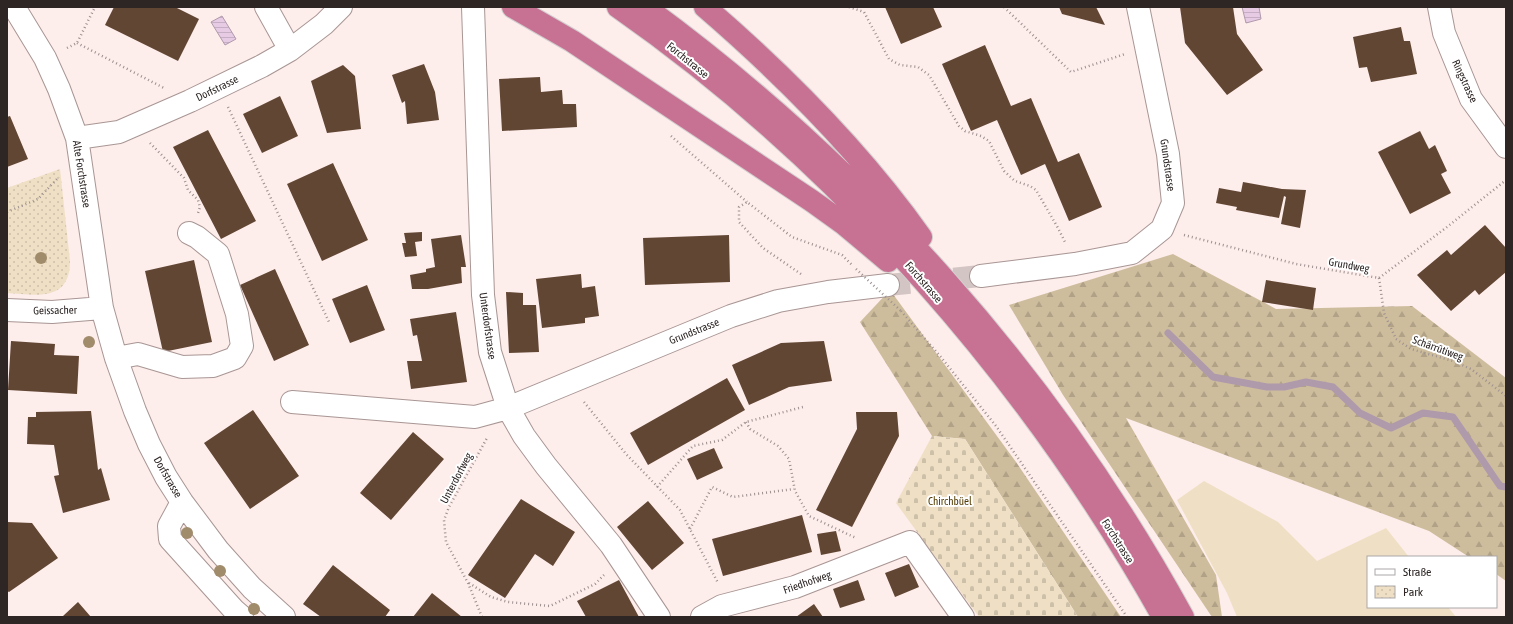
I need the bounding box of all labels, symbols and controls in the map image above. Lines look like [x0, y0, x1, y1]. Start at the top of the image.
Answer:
street label: Forchstrasse [665, 40, 711, 80]
street label: Ringstrasse [1450, 58, 1480, 104]
street label: Dorfstrasse [194, 73, 240, 103]
street label: Grundstrasse [1158, 138, 1178, 192]
street label: Alte Forchstrasse [71, 140, 93, 208]
street label: Grundweg [1328, 256, 1371, 275]
street label: Forchstrasse [903, 259, 945, 305]
street label: Unterdorfstrasse [477, 292, 499, 360]
street label: Geissacher [33, 304, 78, 316]
street label: Grundstrasse [667, 316, 721, 346]
street label: Schärrütiweg [1411, 333, 1465, 363]
street label: Unterdorfweg [438, 450, 475, 505]
street label: Dorfstrasse [151, 454, 185, 500]
park label: Chirchbüel [928, 495, 972, 507]
street label: Forchstrasse [1100, 517, 1136, 565]
legend [1367, 556, 1497, 608]
text: Straße [1403, 565, 1431, 579]
street label: Friedhofweg [781, 568, 833, 596]
text: Park [1403, 585, 1424, 599]

